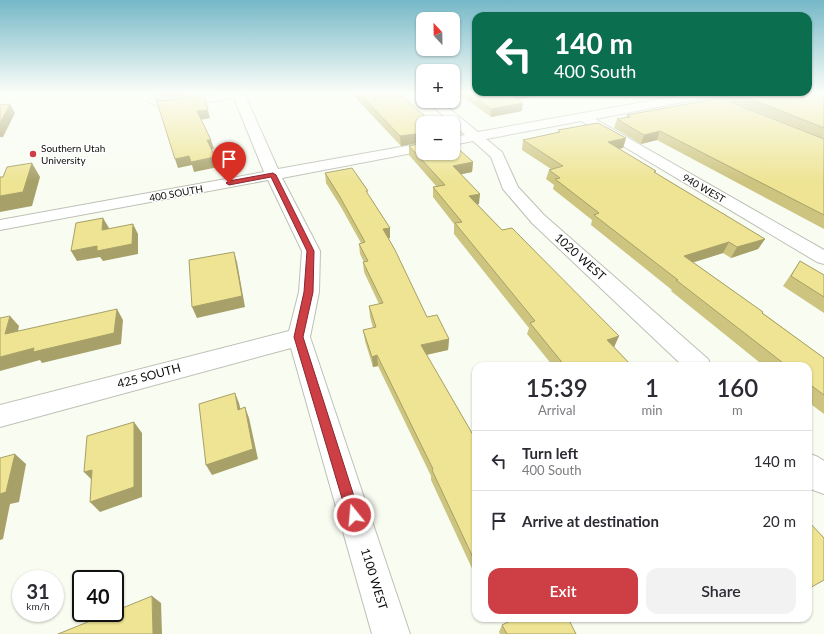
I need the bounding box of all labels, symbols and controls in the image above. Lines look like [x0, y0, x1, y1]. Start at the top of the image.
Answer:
north arrow [416, 12, 460, 56]
map controls [416, 12, 460, 160]
text: 140 m [554, 26, 633, 60]
icon: left [488, 28, 540, 80]
text: 400 South [554, 60, 636, 82]
button: + [416, 64, 460, 108]
button: − [416, 116, 460, 160]
place label: Southern Utah University [41, 142, 105, 166]
pin [212, 142, 246, 183]
icon: arrive [218, 148, 240, 170]
marker: Southern Utah University [28, 149, 38, 159]
street label: 940 WEST [681, 171, 728, 205]
street label: 400 SOUTH [148, 182, 204, 204]
street label: 1020 WEST [552, 230, 609, 284]
street label: 425 SOUTH [115, 360, 182, 391]
text: 15:39 [526, 373, 588, 402]
text: 1 [645, 373, 659, 402]
text: 160 [716, 373, 758, 402]
text: Arrival [538, 402, 575, 418]
text: min [641, 402, 663, 418]
text: m [732, 402, 743, 418]
text: Turn left [522, 444, 578, 462]
icon: left [488, 450, 510, 472]
text: 140 m [754, 452, 796, 470]
text: 400 South [522, 462, 582, 478]
position arrow [333, 494, 375, 536]
icon: arrive [488, 510, 510, 532]
text: Arrive at destination [522, 512, 659, 530]
text: 20 m [762, 512, 796, 530]
street label: 1100 WEST [358, 546, 391, 612]
button: Exit [488, 568, 638, 614]
button: Share [646, 568, 796, 614]
speed limit sign: 40 [72, 570, 124, 622]
text: 31 [26, 579, 50, 603]
text: km/h [26, 600, 50, 612]

